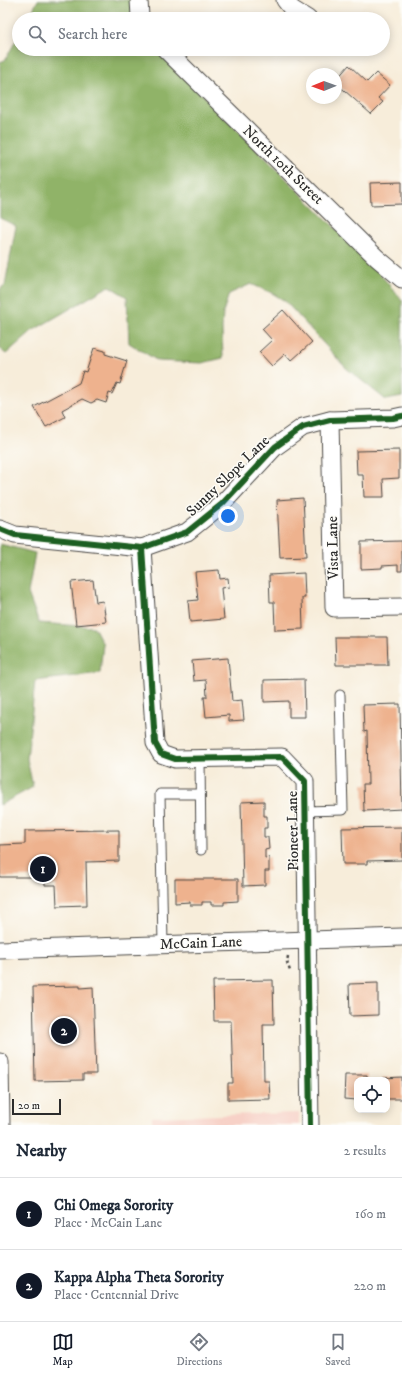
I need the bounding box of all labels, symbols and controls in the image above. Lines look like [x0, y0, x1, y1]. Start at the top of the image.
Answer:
search box [12, 12, 390, 56]
icon: search [26, 23, 48, 45]
text: Search here [58, 25, 127, 44]
north arrow [306, 68, 342, 104]
street label: North 10th Street [238, 121, 328, 209]
street label: Sunny Slope Lane [182, 431, 274, 521]
your location [218, 506, 238, 526]
street label: Vista Lane [323, 516, 343, 581]
street label: Pioneer Lane [283, 791, 303, 871]
pin: 1 [30, 854, 56, 884]
street label: McCain Lane [159, 932, 243, 954]
pin: 2 [51, 1016, 77, 1046]
map controls [354, 1077, 390, 1113]
button: locate [354, 1077, 390, 1113]
scale bar [12, 1097, 61, 1116]
text: 20 m [18, 1099, 40, 1113]
text: Nearby [16, 1140, 66, 1162]
text: 2 results [344, 1143, 386, 1159]
text: Chi Omega Sorority [54, 1196, 173, 1215]
text: 1 [27, 1206, 31, 1222]
text: 160 m [355, 1206, 386, 1222]
text: Place · McCain Lane [54, 1215, 162, 1231]
text: Kappa Alpha Theta Sorority [54, 1268, 224, 1287]
text: 2 [26, 1278, 32, 1294]
text: 220 m [354, 1278, 386, 1294]
text: Place · Centennial Drive [54, 1287, 179, 1303]
tab: Map [52, 1331, 74, 1369]
tab: Directions [177, 1331, 222, 1369]
tab: Saved [325, 1331, 350, 1369]

